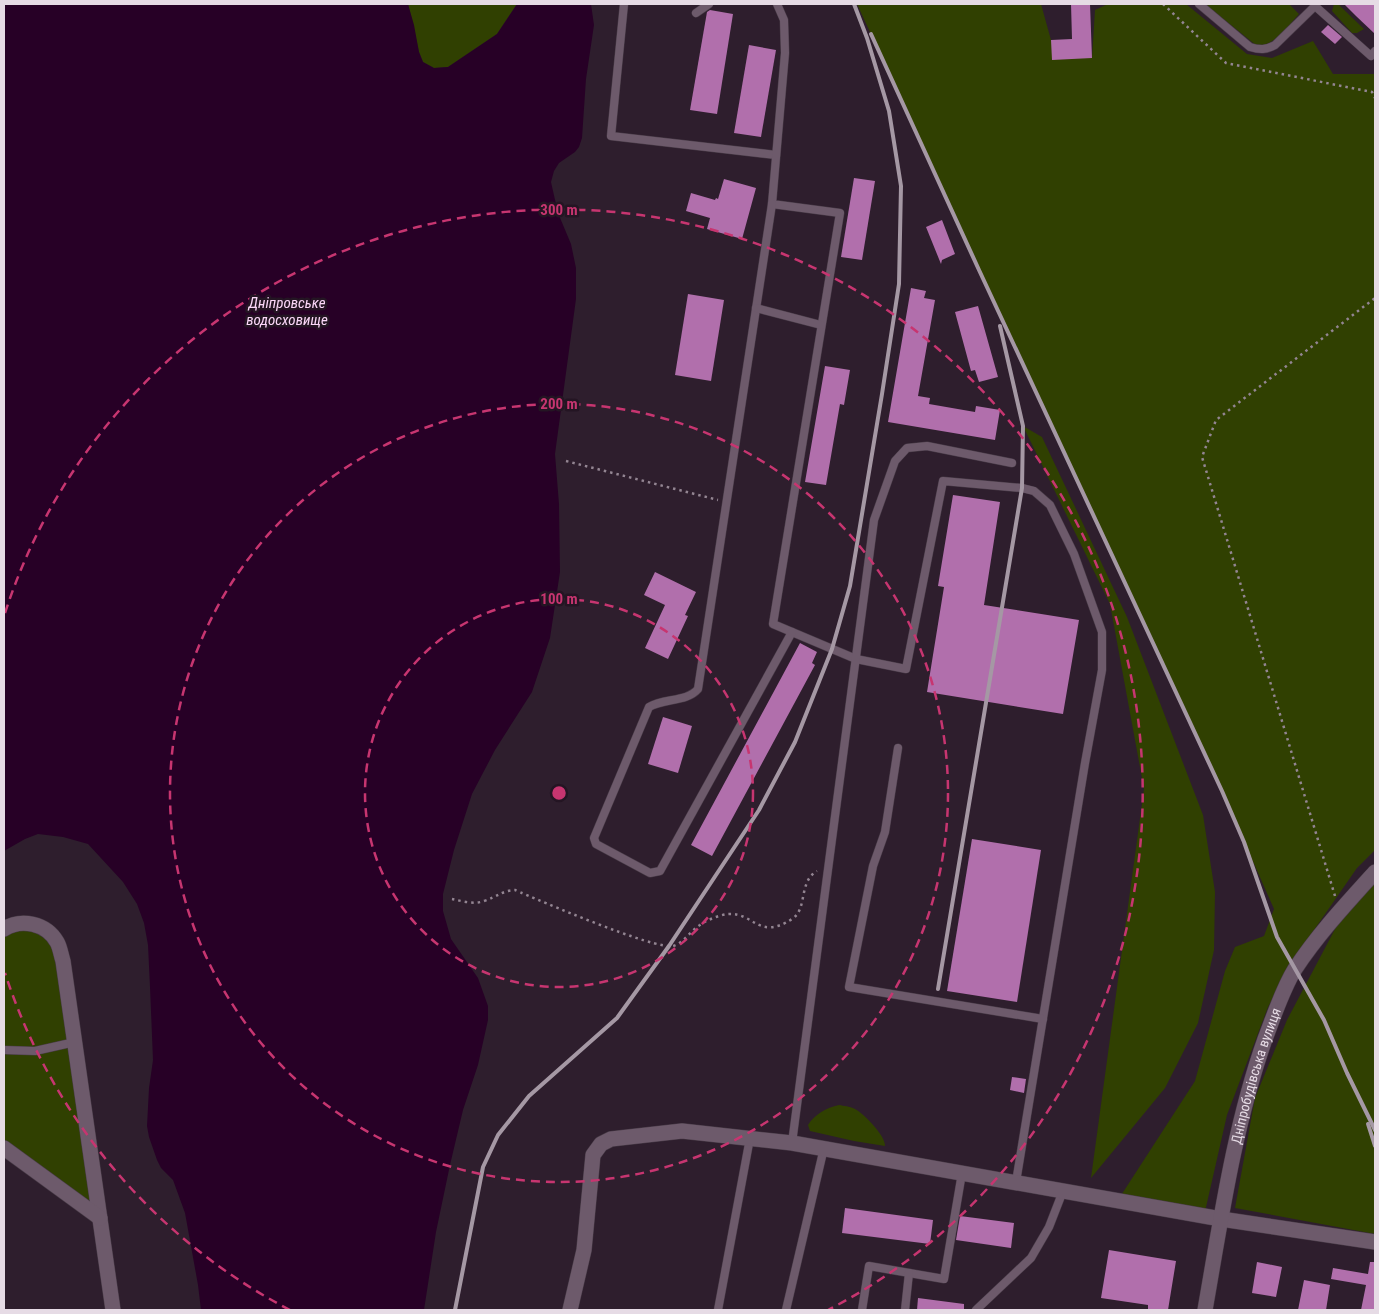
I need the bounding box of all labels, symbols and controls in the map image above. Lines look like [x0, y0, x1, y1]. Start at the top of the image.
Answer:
text: 300 m [540, 201, 578, 219]
water label: Дніпровське водосховище [246, 294, 328, 329]
text: 200 m [540, 395, 578, 413]
text: 100 m [540, 590, 578, 608]
centre of rings [550, 784, 568, 802]
street label: Дніпробудівська вулиця [1228, 1005, 1284, 1145]

